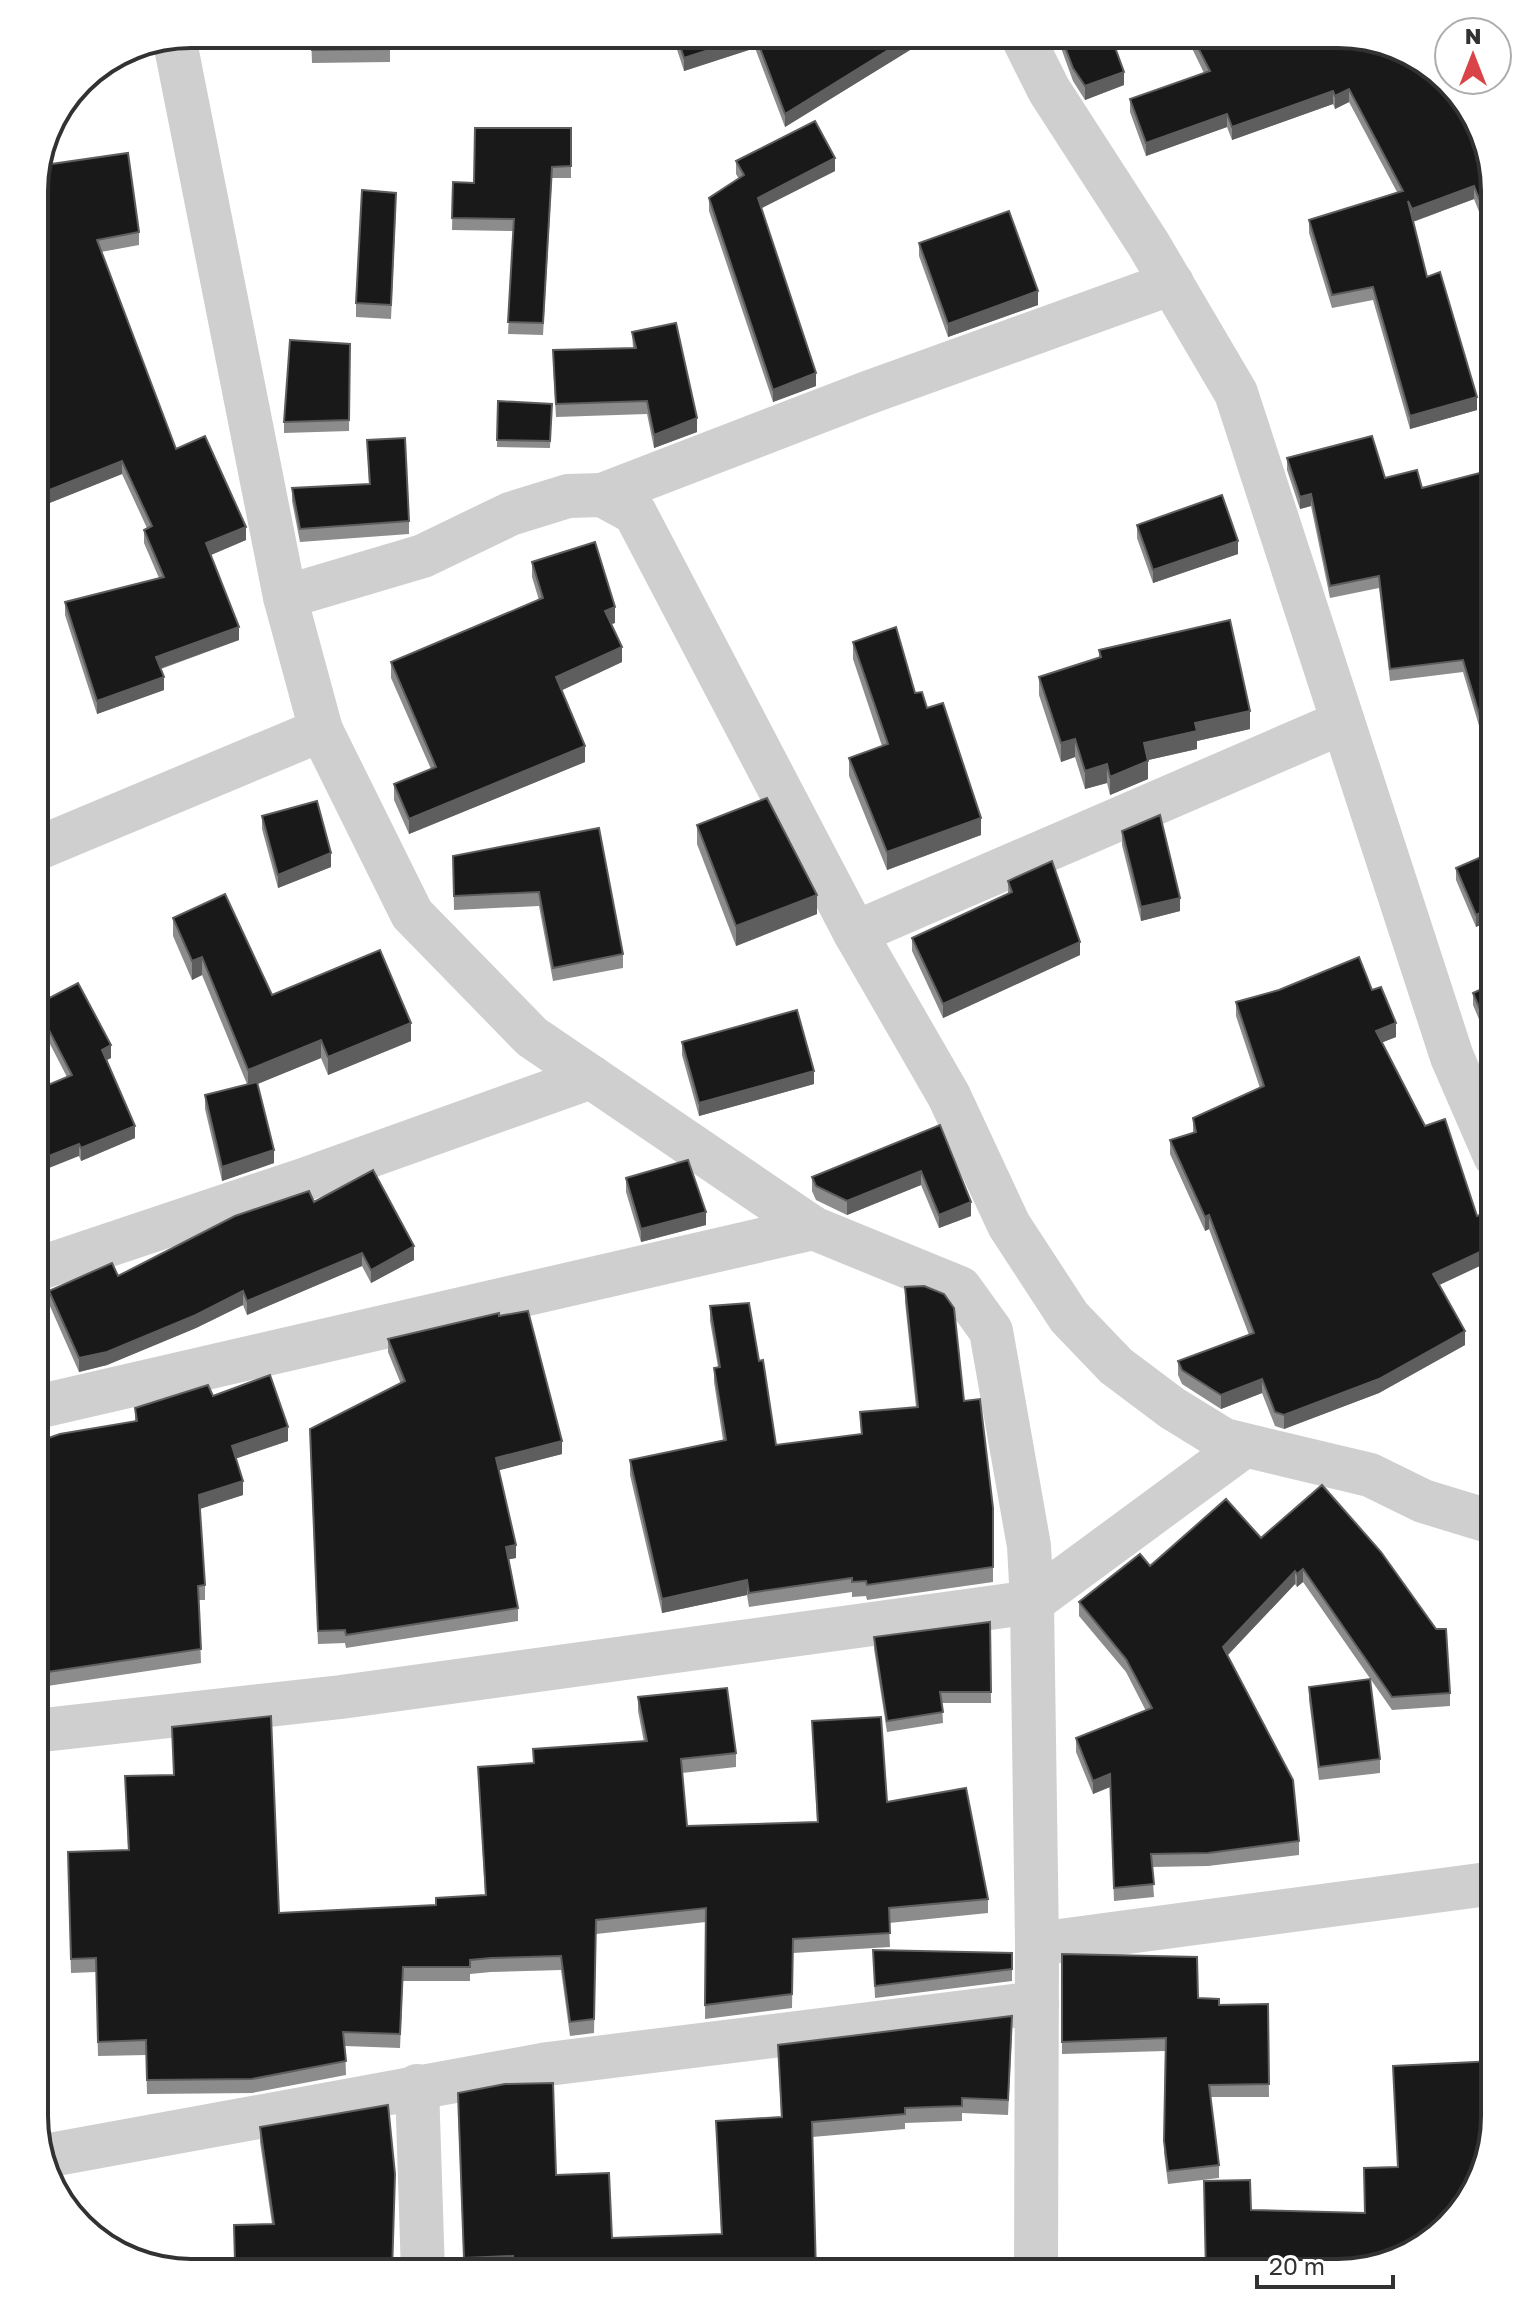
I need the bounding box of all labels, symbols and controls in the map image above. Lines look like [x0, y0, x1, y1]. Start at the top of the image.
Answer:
north arrow [1433, 16, 1513, 96]
text: N [1465, 22, 1481, 49]
scale bar [1257, 2239, 1393, 2289]
text: 20 m [1269, 2251, 1325, 2280]

